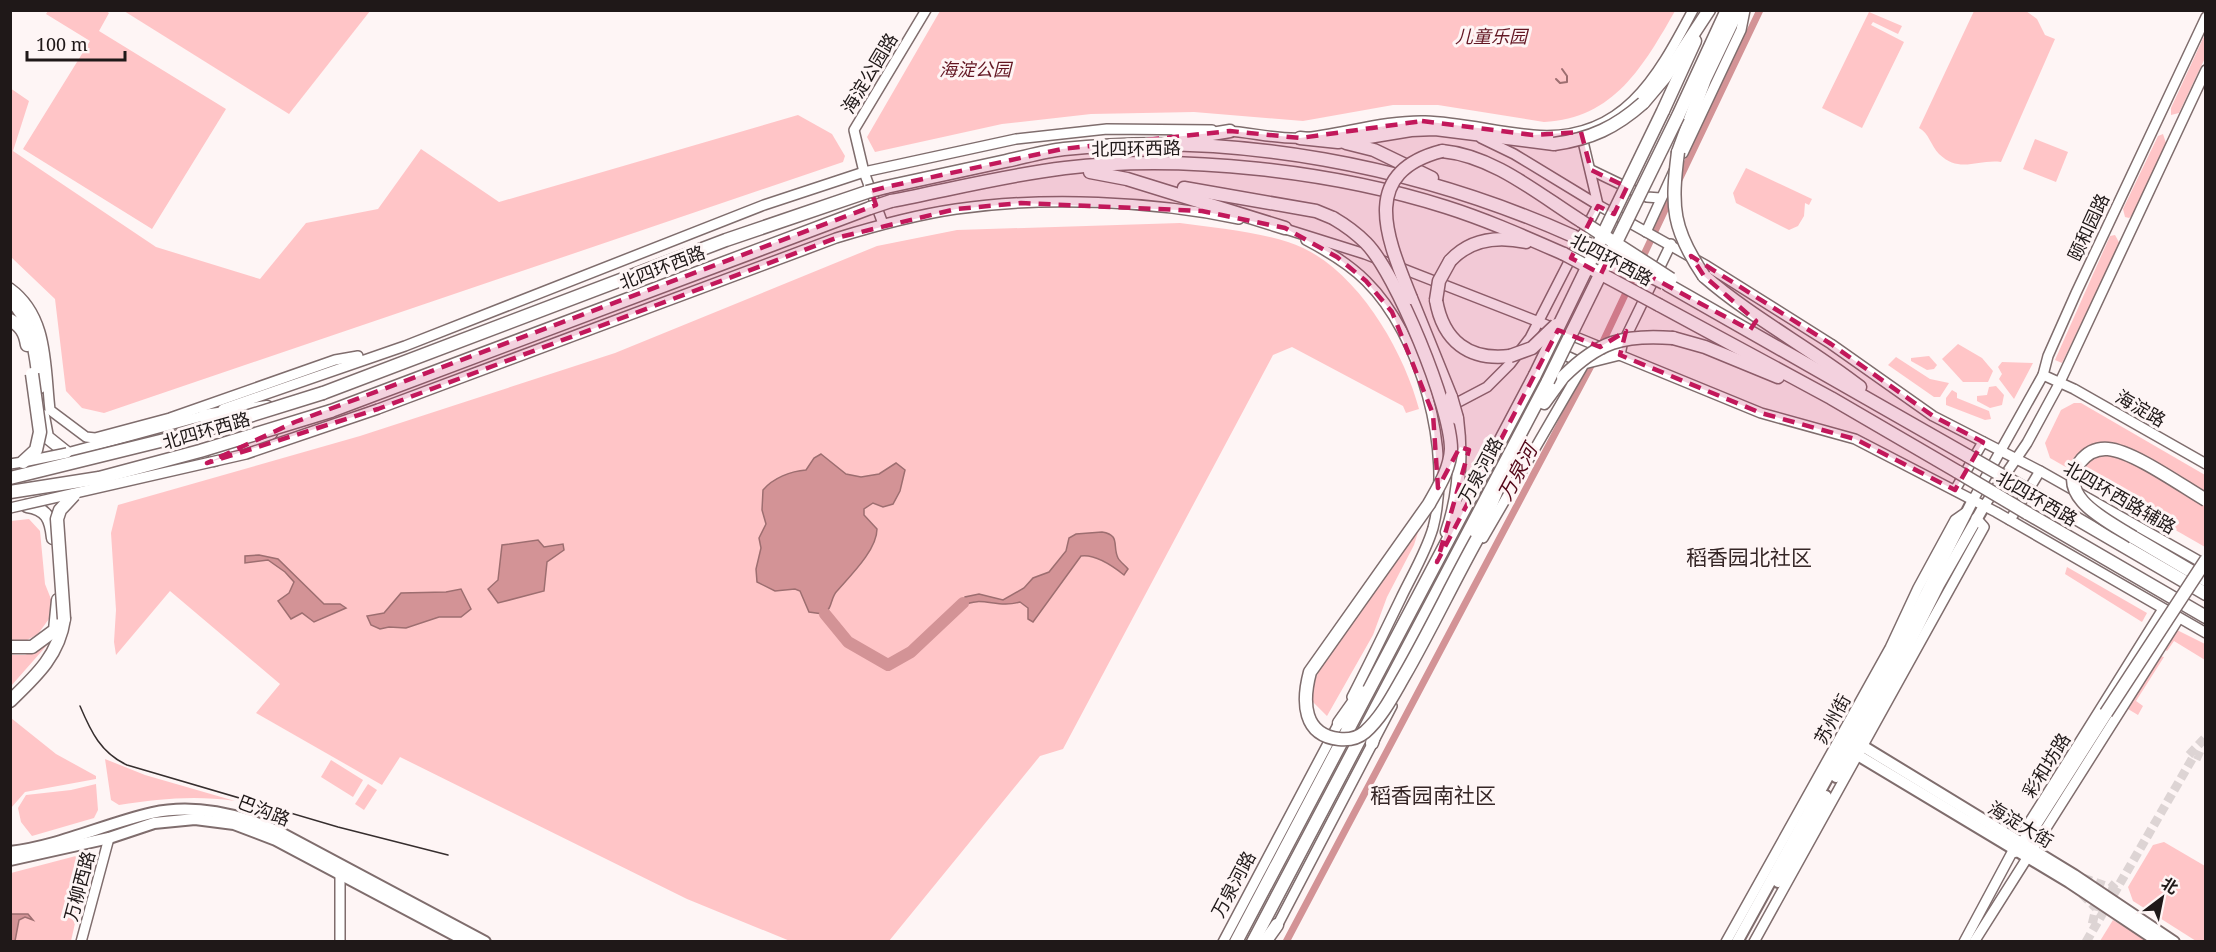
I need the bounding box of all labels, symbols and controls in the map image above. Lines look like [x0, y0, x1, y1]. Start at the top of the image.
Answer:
scale bar [27, 24, 124, 62]
park label: 儿童乐园 [1455, 24, 1530, 48]
street label: 海淀公园路 [836, 28, 902, 118]
text: 100 m [36, 32, 88, 56]
park label: 海淀公园 [939, 57, 1014, 81]
street label: 北四环西路 [1091, 135, 1181, 161]
street label: 颐和园路 [2062, 189, 2114, 265]
street label: 北四环西路 [1567, 227, 1657, 291]
street label: 北四环西路 [616, 240, 708, 294]
street label: 海淀路 [2112, 384, 2170, 432]
street label: 北四环西路 [159, 406, 253, 454]
street label: 万泉河路 [1453, 433, 1507, 507]
water label: 万泉河 [1491, 436, 1545, 505]
street label: 北四环西路辅路 [2059, 455, 2181, 539]
street label: 北四环西路 [1992, 465, 2082, 531]
district label: 稻香园北社区 [1686, 543, 1812, 571]
street label: 苏州街 [1808, 690, 1856, 748]
street label: 彩和坊路 [2017, 728, 2075, 802]
district label: 稻香园南社区 [1370, 781, 1496, 809]
street label: 巴沟路 [234, 789, 294, 831]
street label: 海淀大街 [1984, 795, 2058, 853]
street label: 万泉河路 [1206, 847, 1260, 921]
street label: 万柳西路 [58, 848, 100, 924]
north arrow [2132, 868, 2192, 928]
text: 北 [2157, 872, 2183, 899]

